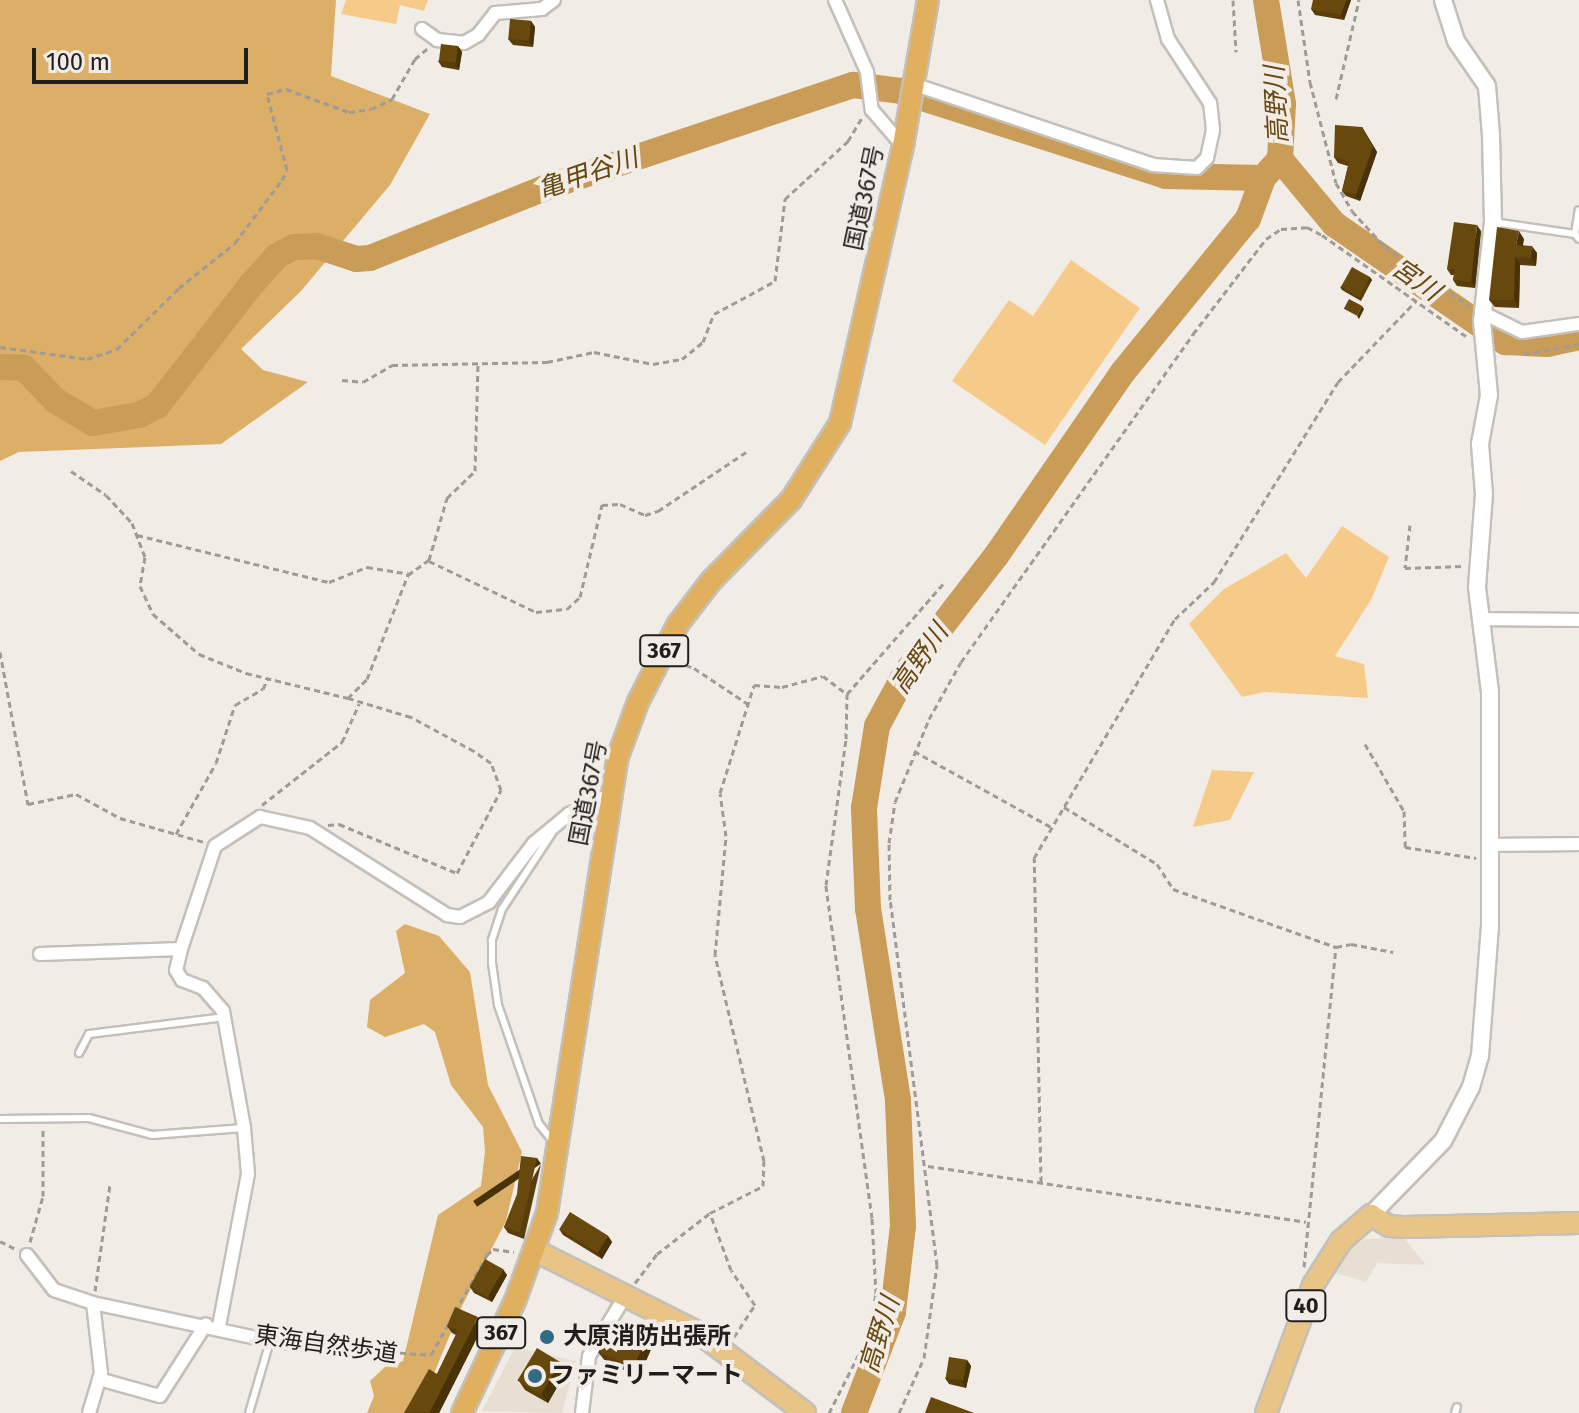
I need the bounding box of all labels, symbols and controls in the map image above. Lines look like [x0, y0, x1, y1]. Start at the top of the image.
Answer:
scale bar [36, 32, 252, 82]
text: 100 m [46, 48, 110, 76]
water label: 高野川 [1259, 65, 1295, 145]
water label: 亀甲谷川 [534, 142, 642, 206]
street label: 国道367号 [840, 143, 890, 253]
water label: 宮川 [1386, 252, 1446, 308]
water label: 高野川 [885, 618, 955, 700]
road number: 367 [638, 633, 690, 669]
street label: 国道367号 [565, 738, 613, 848]
road number: 40 [1284, 1288, 1328, 1324]
water label: 高野川 [854, 1293, 906, 1377]
road number: 367 [475, 1315, 527, 1351]
street label: 東海自然歩道 [253, 1321, 399, 1369]
place label: 大原消防出張所 [563, 1323, 731, 1351]
marker: 大原消防出張所 [538, 1328, 556, 1346]
place label: ファミリーマート [551, 1362, 743, 1390]
marker: ファミリーマート [526, 1367, 544, 1385]

